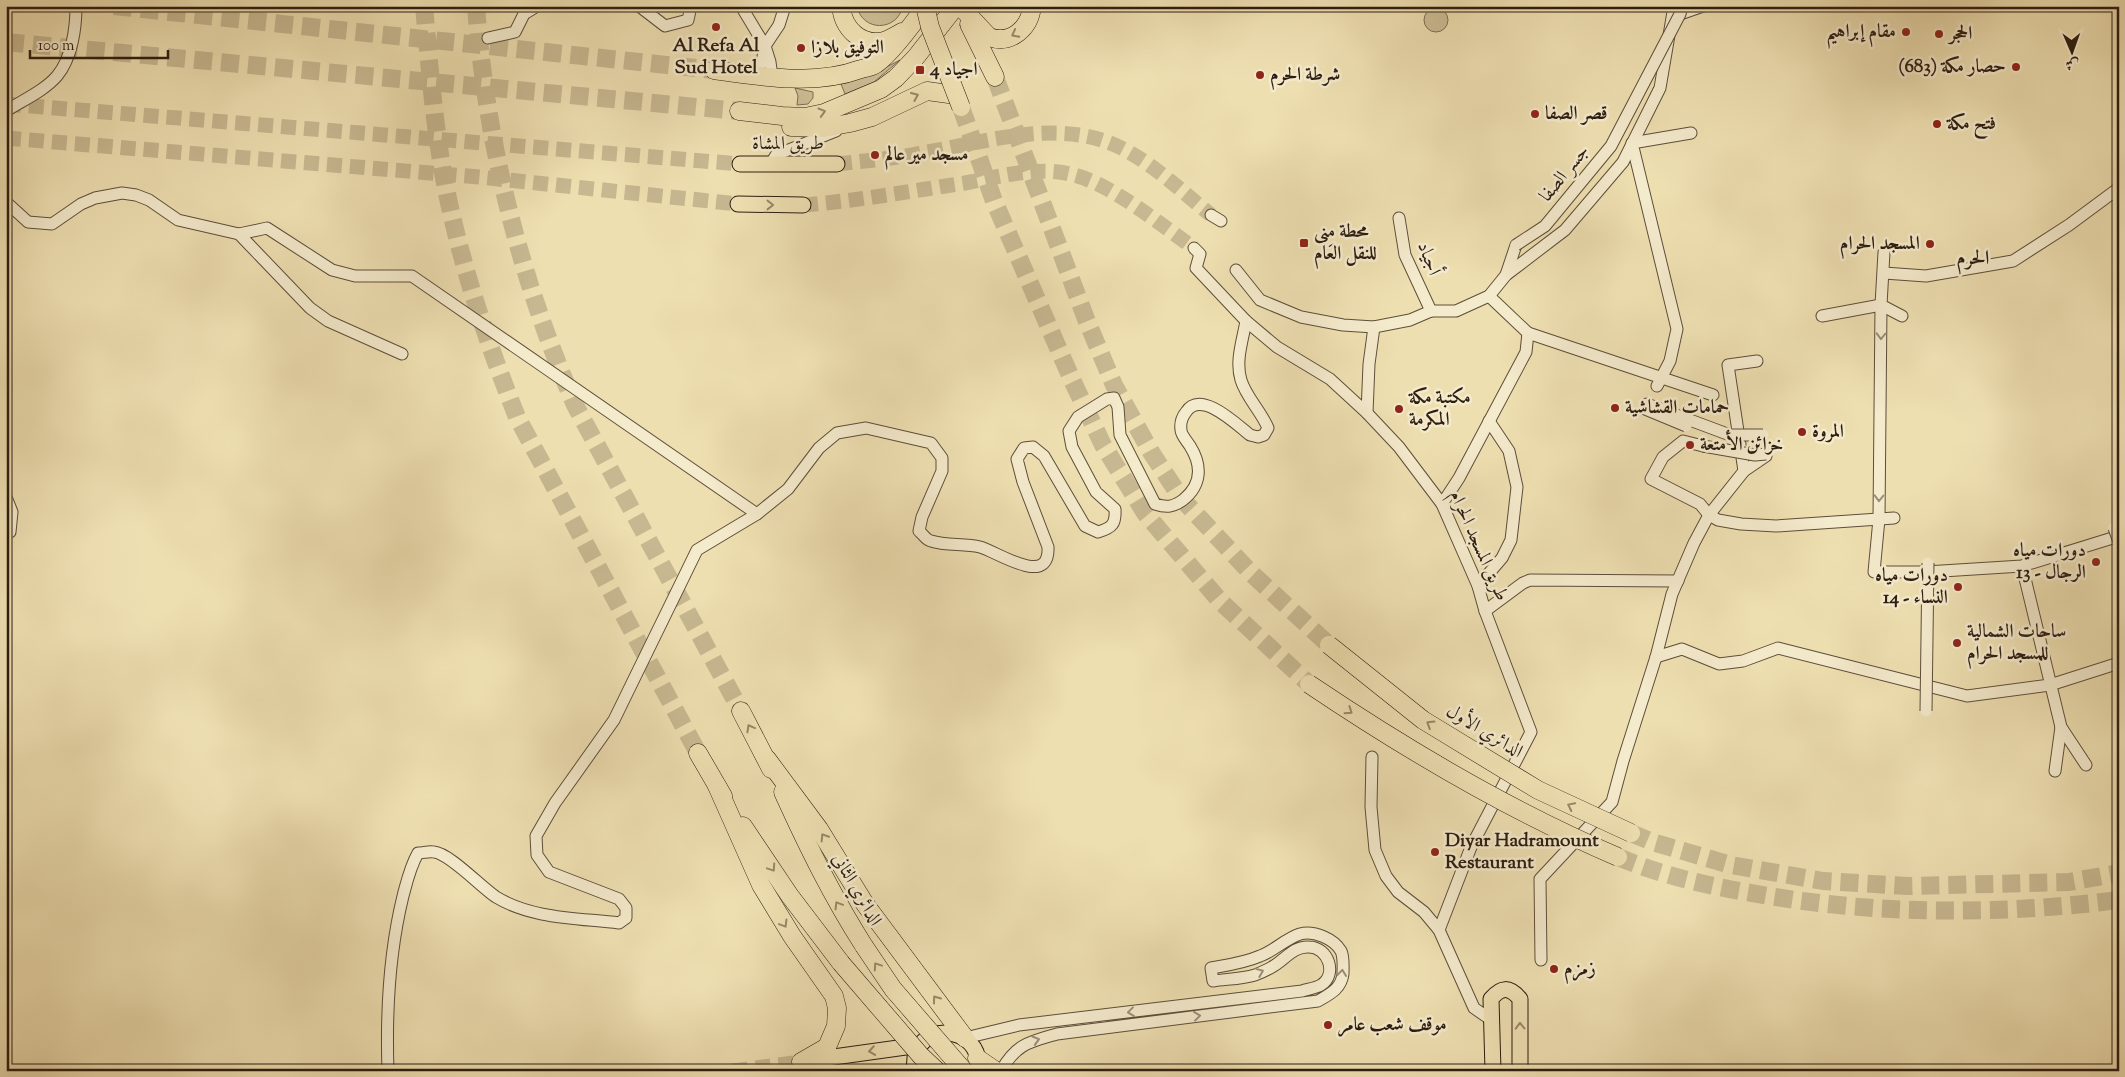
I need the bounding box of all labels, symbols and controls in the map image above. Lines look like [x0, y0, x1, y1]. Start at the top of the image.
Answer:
place label: مقام إبراهيم [1826, 19, 1896, 49]
marker: Al Refa Al Sud Hotel [710, 21, 722, 33]
place label: الحجر [1947, 21, 1972, 48]
marker: مقام إبراهيم [1900, 26, 1912, 38]
scale bar [30, 28, 168, 60]
one-way arrow [1011, 28, 1020, 38]
marker: الحجر [1933, 28, 1945, 40]
north arrow [2048, 28, 2098, 78]
place label: Al Refa Al Sud Hotel [673, 33, 760, 82]
place label: التوفيق بلازا [811, 35, 884, 62]
text: 100 m [38, 36, 75, 57]
marker: التوفيق بلازا [795, 42, 807, 54]
text: ش [2065, 53, 2080, 73]
place label: حصار مكة (683) [1898, 54, 2006, 81]
place label: اجياد 4 [929, 57, 978, 84]
marker: حصار مكة (683) [2010, 61, 2022, 73]
place label: شرطة الحرم [1270, 62, 1340, 91]
marker: اجياد 4 [914, 64, 926, 76]
marker: شرطة الحرم [1254, 69, 1266, 81]
one-way arrow [910, 91, 919, 102]
place label: قصر الصفا [1545, 101, 1608, 128]
one-way arrow [817, 108, 826, 118]
marker: قصر الصفا [1529, 108, 1541, 120]
place label: فتح مكة [1946, 111, 1996, 140]
marker: فتح مكة [1931, 118, 1943, 130]
street label: طريق المشاة [752, 131, 824, 158]
street label: جسر الصفا [1533, 140, 1597, 208]
place label: مسجد مير عالم [885, 142, 968, 170]
marker: مسجد مير عالم [869, 149, 881, 161]
one-way arrow [767, 200, 775, 210]
place label: محطة مِنى للنقل العام [1314, 219, 1377, 270]
place label: المسجد الحرام [1840, 231, 1920, 260]
marker: محطة مِنى للنقل العام [1298, 237, 1310, 249]
street label: أجياد [1409, 238, 1448, 280]
marker: المسجد الحرام [1924, 238, 1936, 250]
district label: الحرم [1957, 245, 1989, 275]
one-way arrow [1876, 332, 1886, 340]
place label: مكتبة مكة المكرمة [1408, 385, 1471, 434]
place label: حمامات القشاشية [1625, 395, 1729, 422]
marker: حمامات القشاشية [1609, 402, 1621, 414]
marker: مكتبة مكة المكرمة [1393, 403, 1405, 415]
place label: المروة [1812, 419, 1844, 446]
marker: المروة [1796, 426, 1808, 438]
place label: خزائن الأمتعة [1700, 429, 1783, 459]
marker: خزائن الأمتعة [1684, 439, 1696, 451]
street label: طريق المسجد الحرام [1441, 486, 1515, 606]
one-way arrow [1874, 495, 1884, 503]
place label: دورات مياه الرجال - 13 [2013, 538, 2086, 587]
marker: دورات مياه الرجال - 13 [2090, 556, 2102, 568]
place label: دورات مياه النساء - 14 [1875, 563, 1948, 612]
marker: دورات مياه النساء - 14 [1952, 581, 1964, 593]
place label: ساحات الشمالية للمسجد الحرام [1967, 619, 2066, 670]
marker: ساحات الشمالية للمسجد الحرام [1951, 637, 1963, 649]
street label: الدائري الأول [1440, 697, 1529, 766]
one-way arrow [1344, 705, 1353, 714]
one-way arrow [1427, 721, 1436, 730]
one-way arrow [746, 725, 756, 734]
one-way arrow [1567, 801, 1576, 812]
place label: Diyar Hadramount Restaurant [1445, 828, 1599, 877]
one-way arrow [820, 833, 830, 842]
marker: Diyar Hadramount Restaurant [1429, 846, 1441, 858]
street label: الدائري الثاني [824, 848, 888, 932]
one-way arrow [765, 863, 775, 872]
one-way arrow [834, 902, 844, 911]
one-way arrow [778, 919, 788, 928]
place label: زمزم [1564, 956, 1596, 985]
one-way arrow [874, 962, 883, 972]
marker: زمزم [1548, 963, 1560, 975]
one-way arrow [1255, 968, 1264, 978]
one-way arrow [1336, 968, 1347, 976]
one-way arrow [933, 995, 942, 1005]
one-way arrow [1126, 1006, 1134, 1017]
one-way arrow [1193, 1011, 1201, 1022]
place label: موقف شعب عامر [1338, 1012, 1447, 1039]
marker: موقف شعب عامر [1322, 1019, 1334, 1031]
one-way arrow [1515, 1022, 1525, 1030]
one-way arrow [1032, 1036, 1040, 1046]
one-way arrow [867, 1045, 875, 1056]

